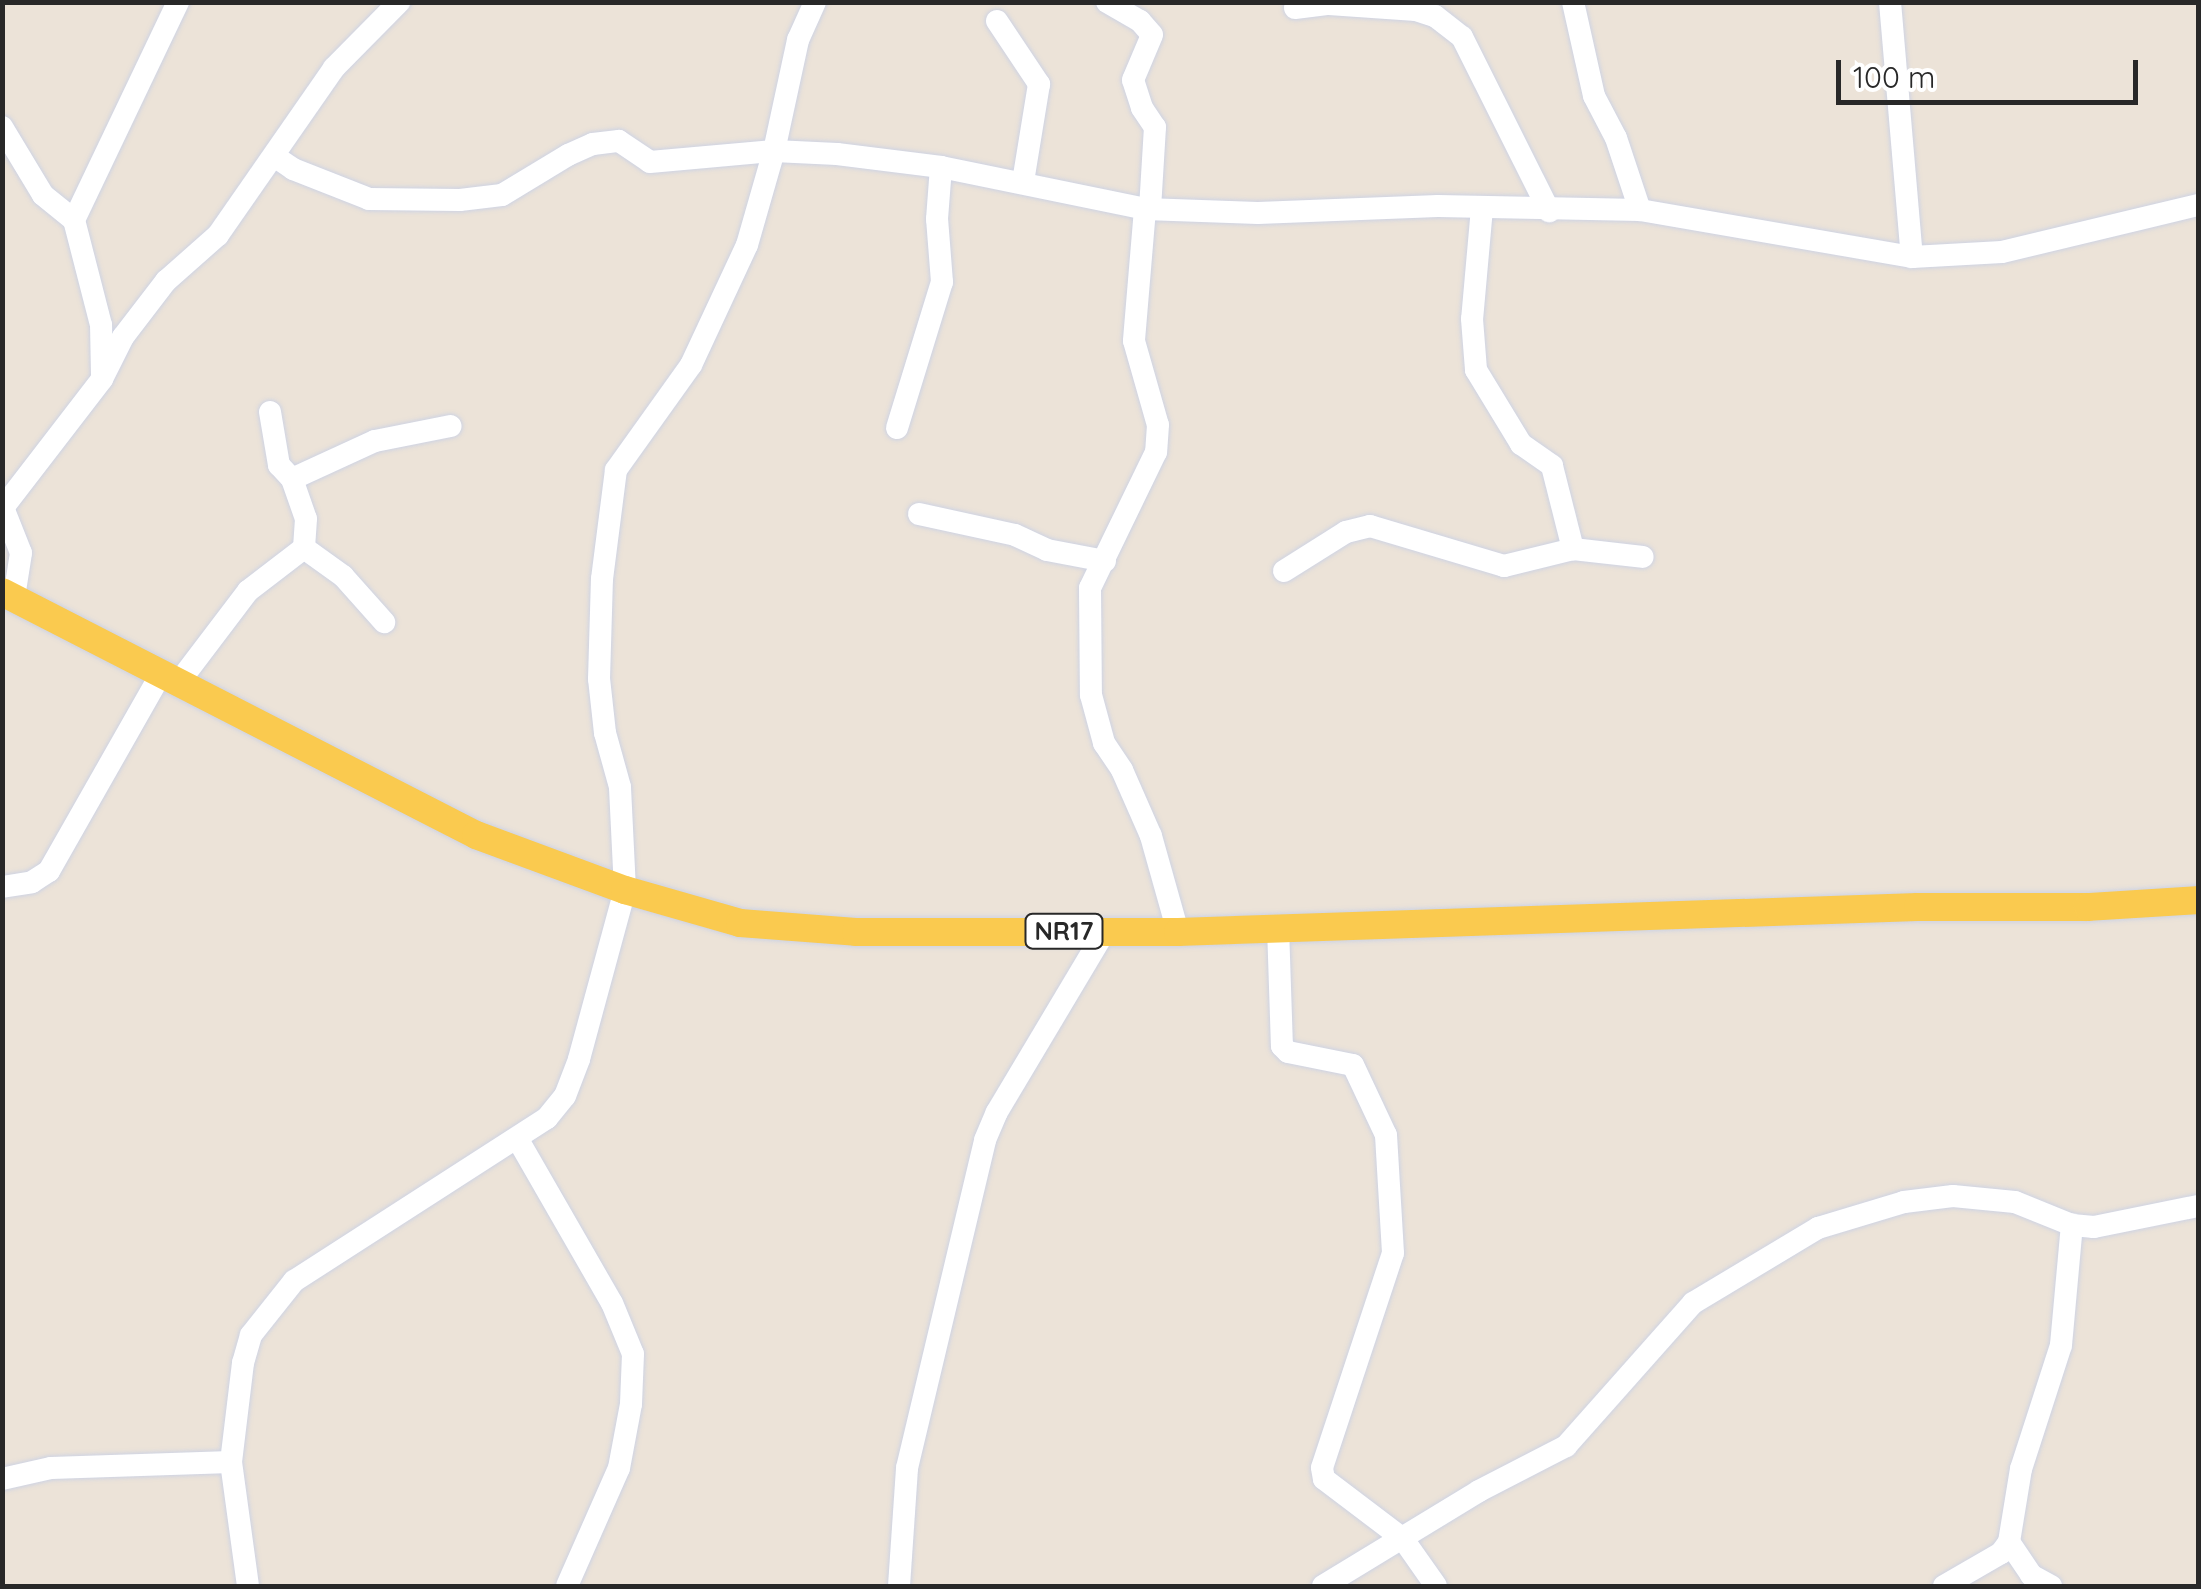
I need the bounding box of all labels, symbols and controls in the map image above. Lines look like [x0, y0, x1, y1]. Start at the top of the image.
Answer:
scale bar [1841, 40, 2144, 102]
text: 100 m [1853, 58, 1935, 96]
road number: NR17 [1024, 911, 1104, 951]

